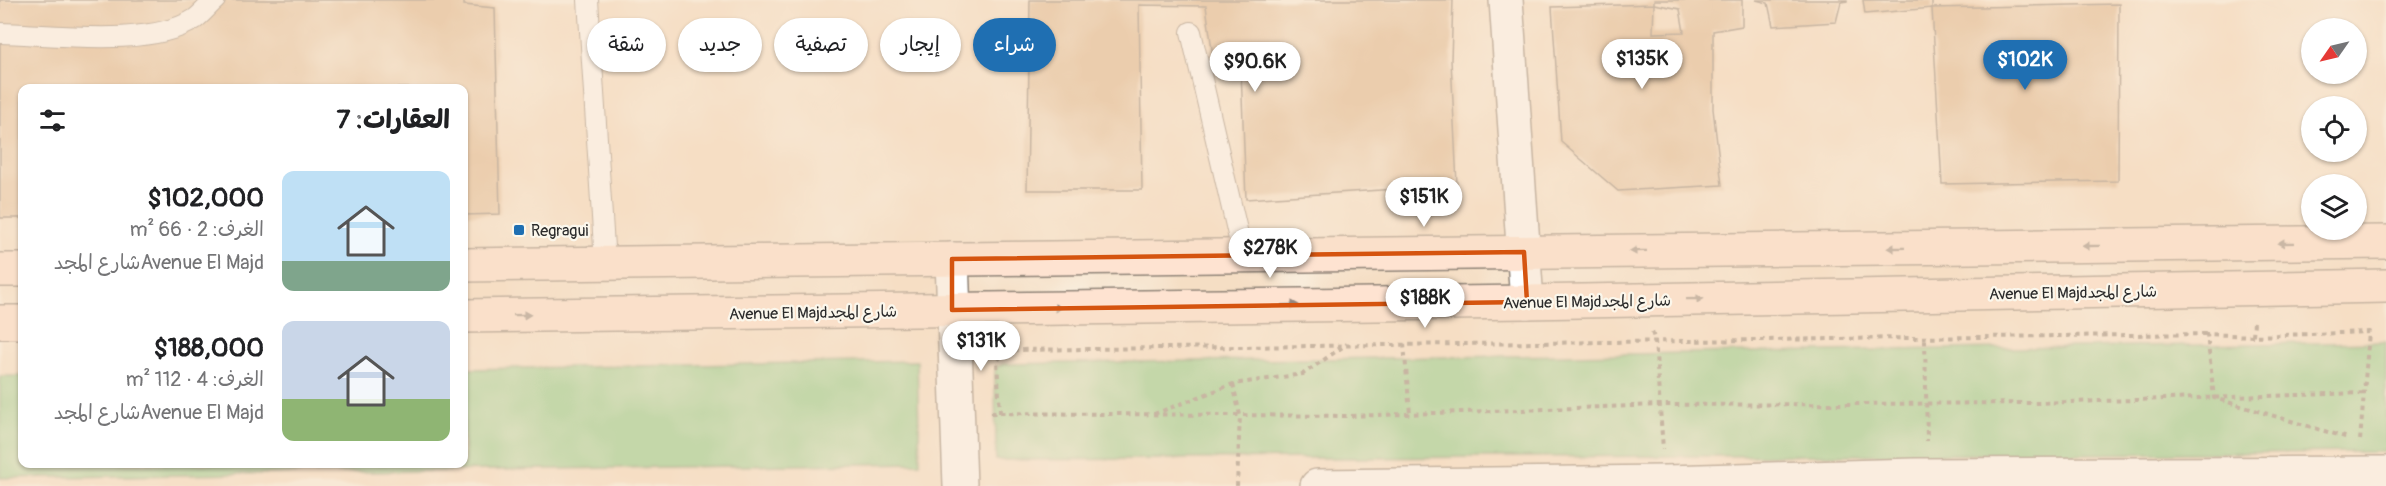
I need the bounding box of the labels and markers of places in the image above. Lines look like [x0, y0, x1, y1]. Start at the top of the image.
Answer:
pin: $135K [1600, 39, 1684, 90]
pin: $102K [1983, 40, 2067, 91]
pin: $90.6K [1206, 42, 1304, 93]
pin: $151K [1382, 177, 1466, 228]
place label: Regragui [531, 221, 588, 241]
marker: Regragui [512, 223, 526, 237]
pin: $278K [1228, 228, 1312, 279]
pin: $188K [1383, 278, 1467, 329]
pin: $131K [939, 321, 1023, 372]

